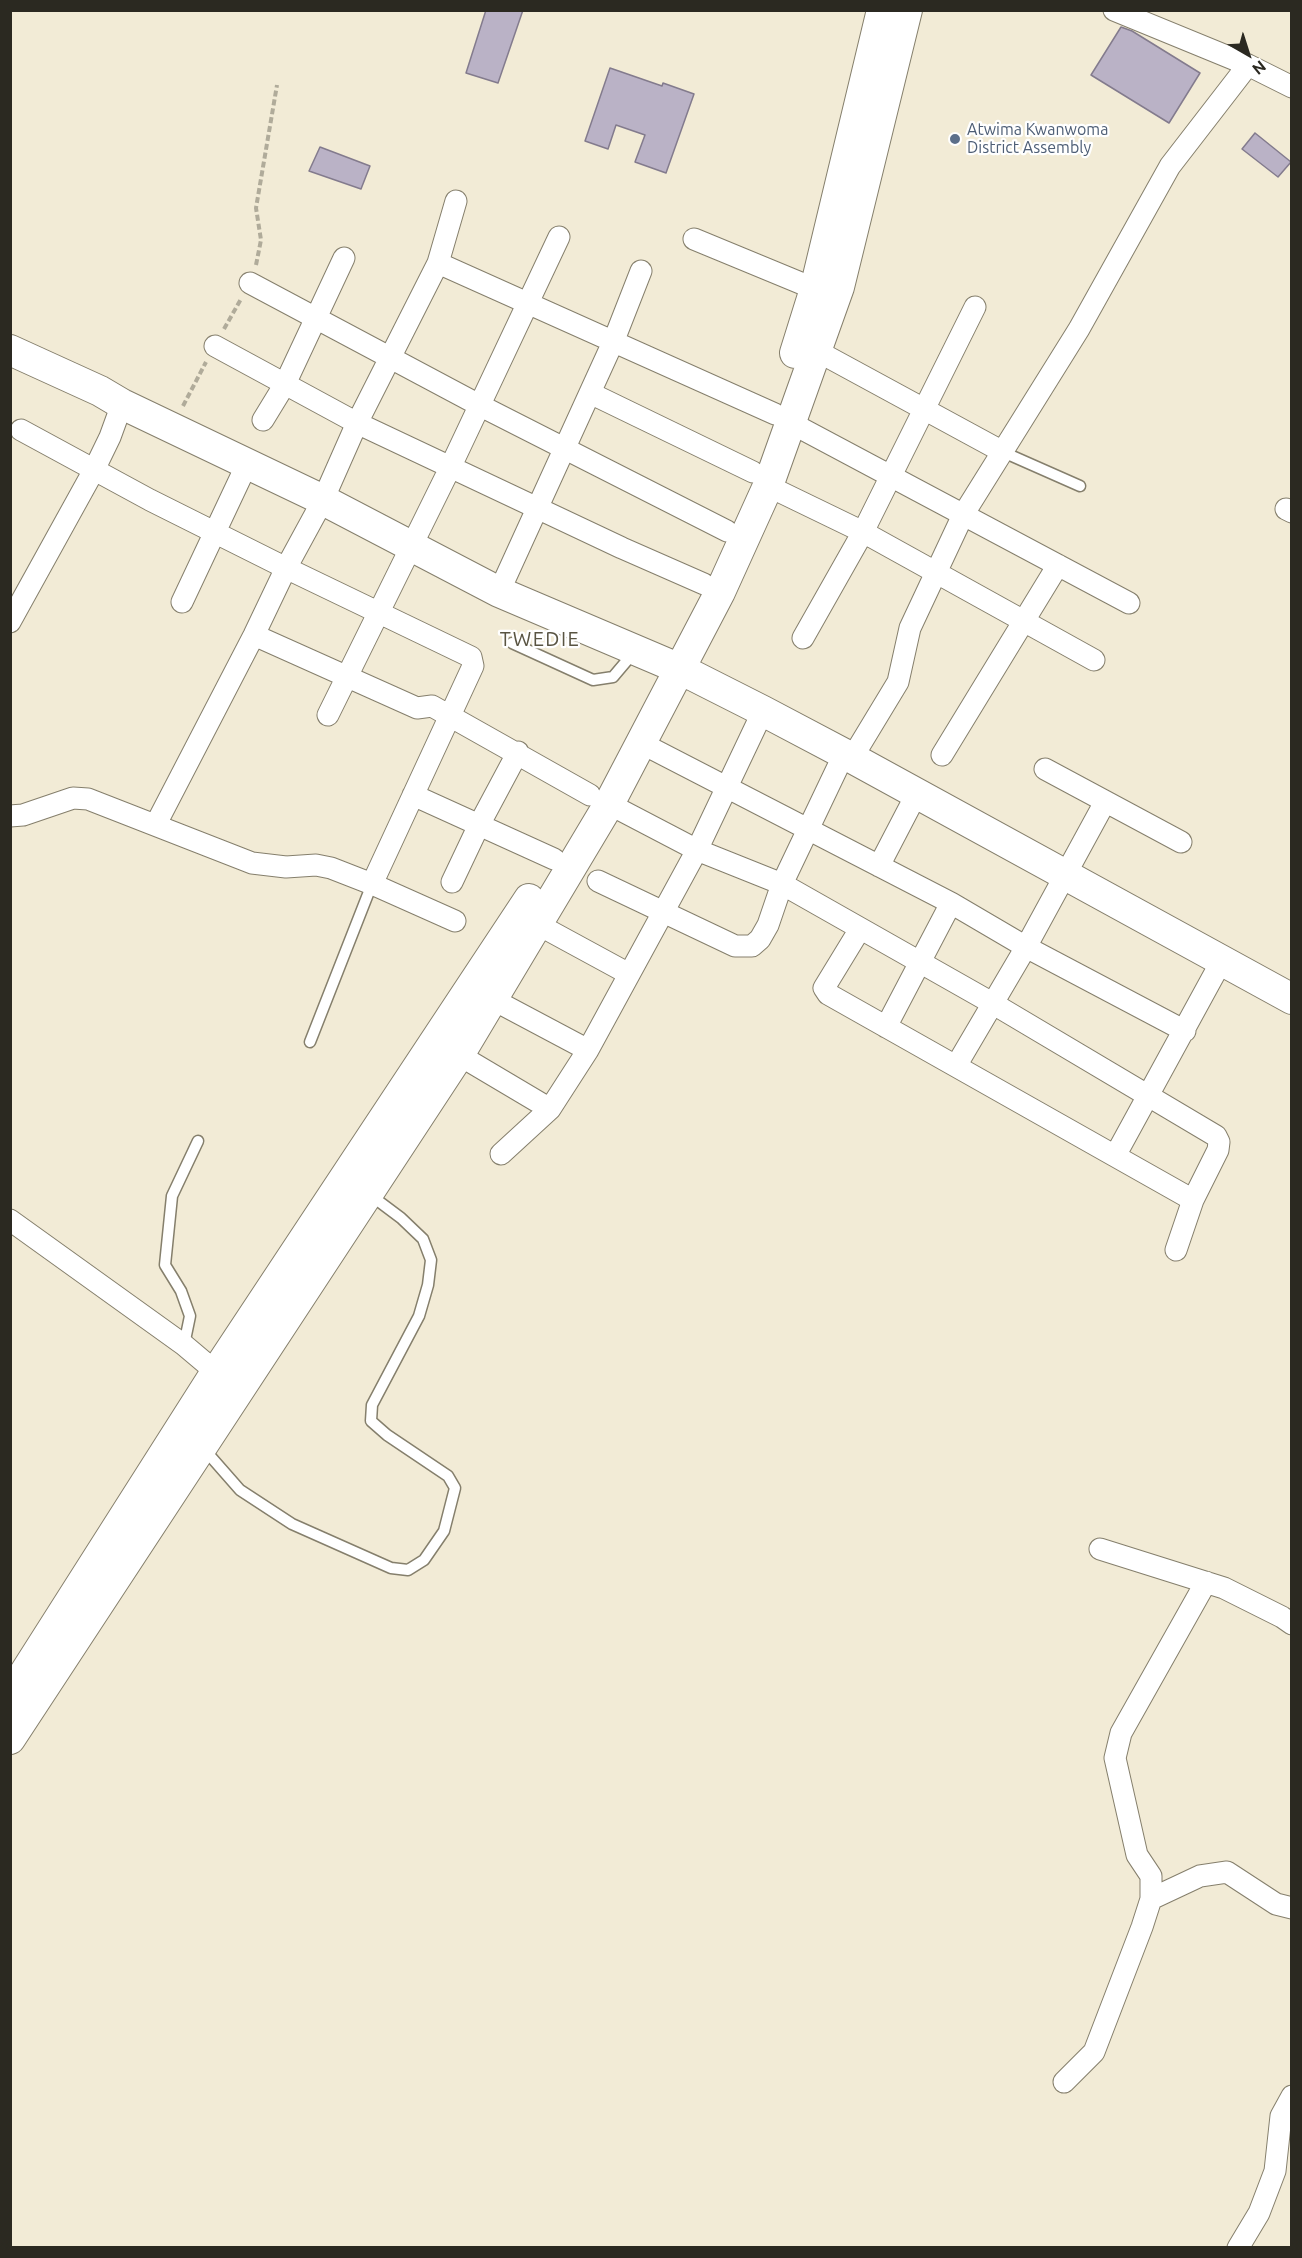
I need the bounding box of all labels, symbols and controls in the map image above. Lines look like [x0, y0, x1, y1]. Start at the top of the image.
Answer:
north arrow [1218, 24, 1278, 84]
text: N [1249, 57, 1270, 79]
place label: Atwima Kwanwoma District Assembly [967, 120, 1108, 158]
marker: Atwima Kwanwoma District Assembly [948, 132, 962, 146]
district label: TWEDIE [500, 627, 580, 651]

